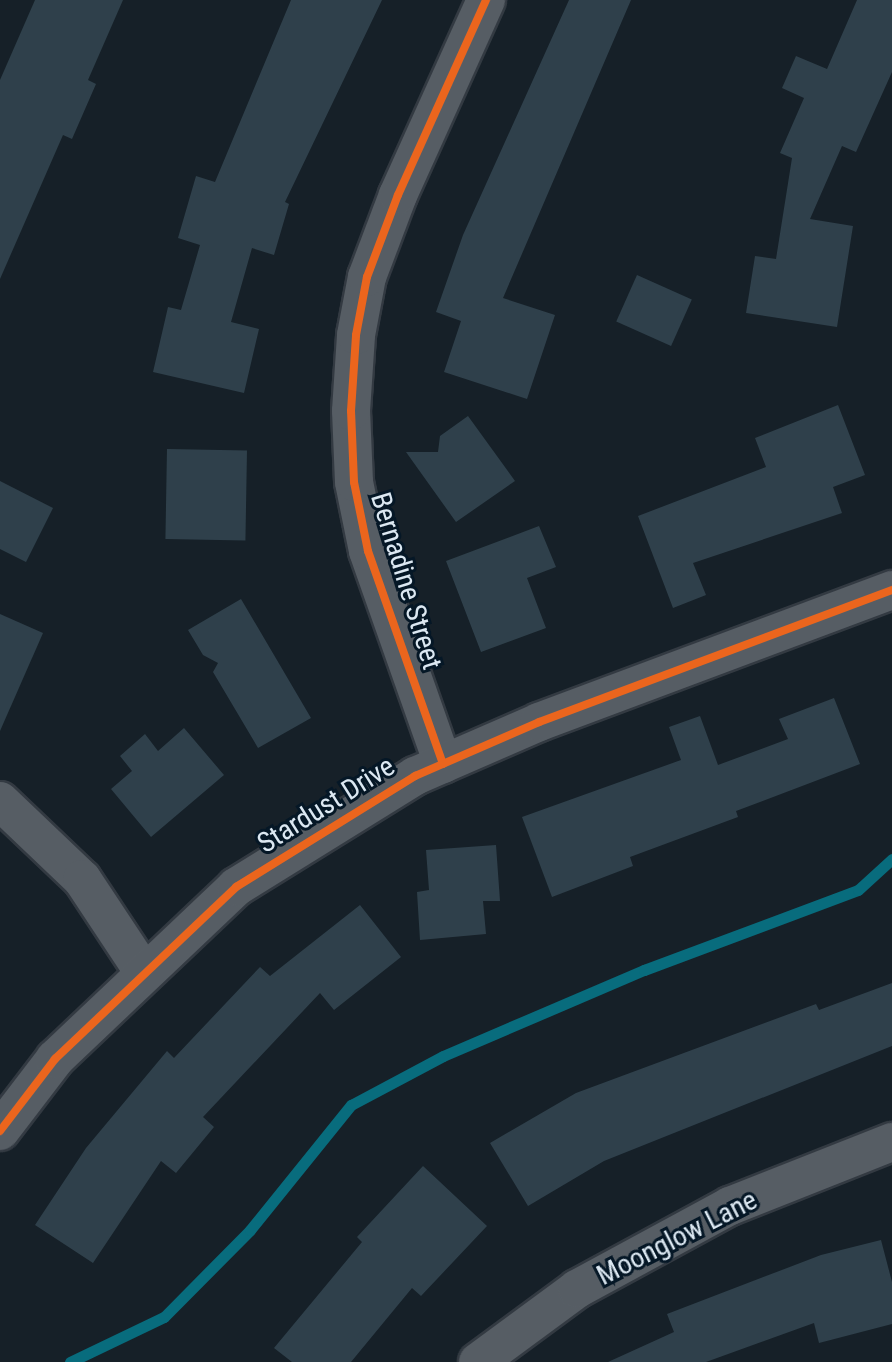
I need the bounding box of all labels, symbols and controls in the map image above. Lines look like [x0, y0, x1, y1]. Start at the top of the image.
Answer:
street label: Bernadine Street [363, 489, 449, 673]
street label: Stardust Drive [251, 750, 401, 860]
street label: Moonglow Lane [591, 1183, 763, 1293]

